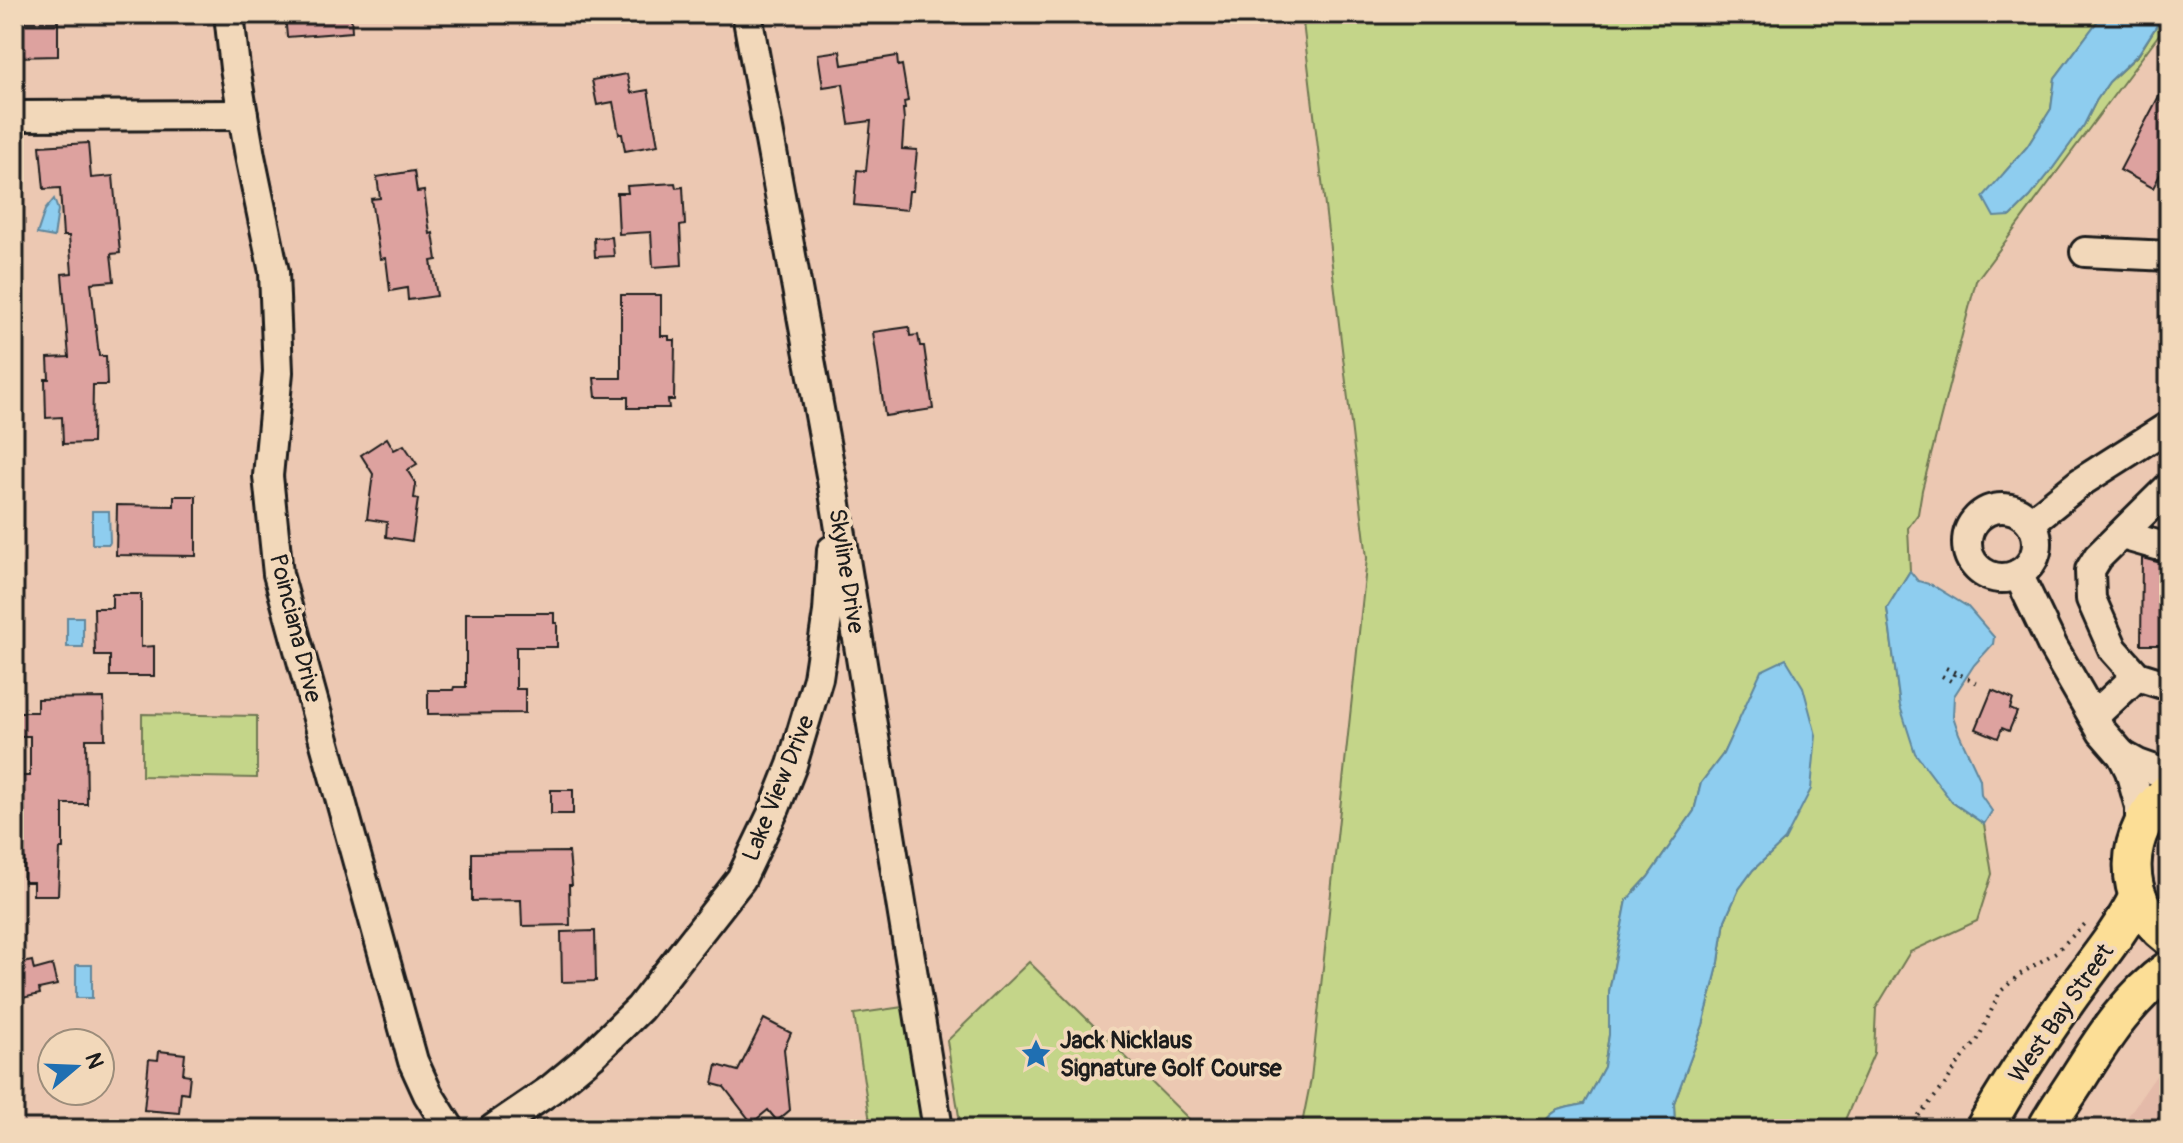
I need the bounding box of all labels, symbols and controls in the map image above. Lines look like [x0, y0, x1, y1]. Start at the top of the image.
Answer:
street label: Skyline Drive [822, 507, 871, 636]
street label: Poinciana Drive [263, 551, 328, 705]
street label: Lake View Drive [736, 711, 821, 865]
street label: West Bay Street [2003, 938, 2120, 1088]
place label: Jack Nicklaus Signature Golf Course [1060, 1026, 1283, 1083]
north arrow [36, 1027, 116, 1107]
place icon: Jack Nicklaus Signature Golf Course [1019, 1037, 1053, 1071]
text: N [78, 1049, 110, 1073]

